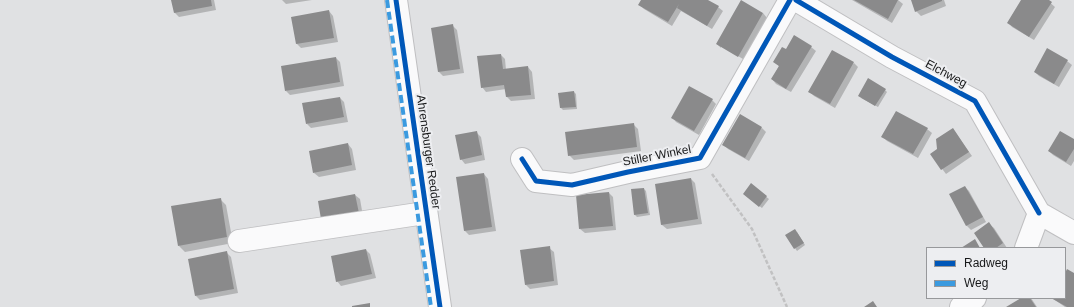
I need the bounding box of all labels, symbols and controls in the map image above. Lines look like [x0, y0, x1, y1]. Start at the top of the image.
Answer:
street label: Elchweg [923, 57, 969, 91]
street label: Ahrensburger Redder [413, 94, 443, 210]
street label: Stiller Winkel [622, 142, 692, 170]
legend [926, 247, 1066, 299]
text: Radweg [964, 256, 1008, 270]
text: Weg [964, 276, 988, 290]

